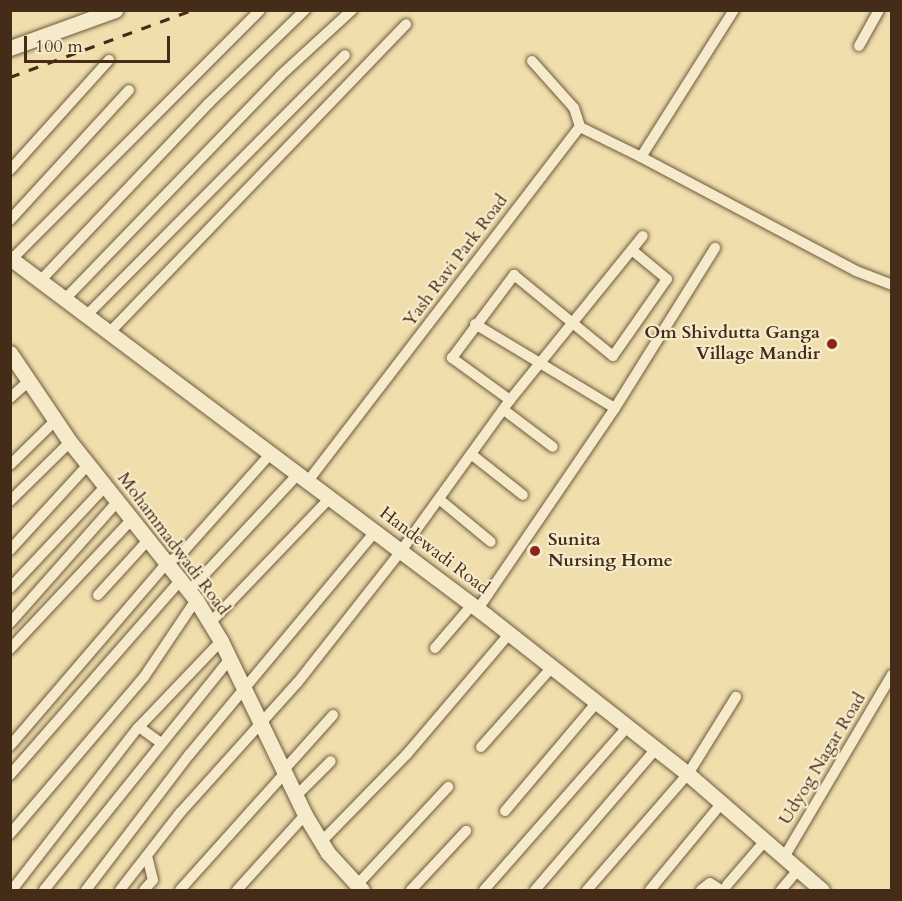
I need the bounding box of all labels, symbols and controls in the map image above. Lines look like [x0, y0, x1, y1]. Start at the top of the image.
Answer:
scale bar [27, 24, 172, 62]
text: 100 m [35, 34, 83, 59]
street label: Yash Ravi Park Road [399, 191, 513, 331]
place label: Om Shivdutta Ganga Village Mandir [644, 323, 820, 366]
marker: Om Shivdutta Ganga Village Mandir [825, 337, 839, 351]
street label: Mohammadwadi Road [112, 468, 234, 620]
street label: Handewadi Road [375, 503, 493, 599]
place label: Sunita Nursing Home [548, 530, 673, 572]
marker: Sunita Nursing Home [526, 542, 544, 560]
street label: Udyog Nagar Road [775, 689, 871, 829]

